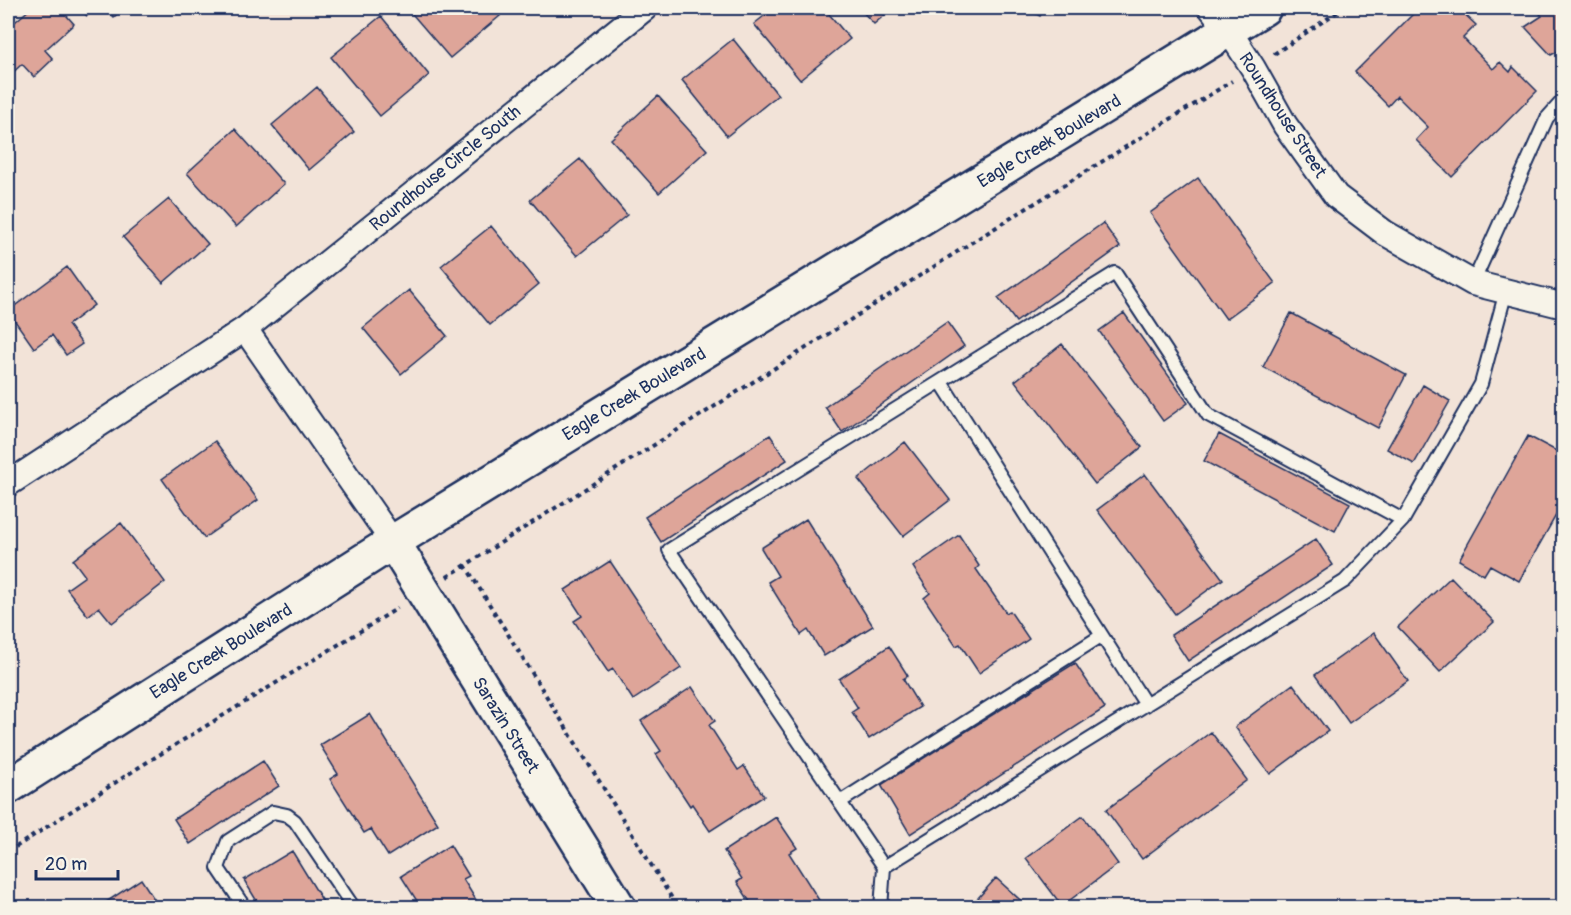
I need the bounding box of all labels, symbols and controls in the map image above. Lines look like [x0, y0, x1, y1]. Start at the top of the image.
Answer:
street label: Roundhouse Street [1233, 48, 1332, 183]
street label: Eagle Creek Boulevard [973, 89, 1125, 193]
street label: Roundhouse Circle South [365, 100, 526, 236]
street label: Eagle Creek Boulevard [558, 342, 710, 446]
street label: Eagle Creek Boulevard [146, 598, 297, 705]
street label: Sarazin Street [467, 673, 545, 778]
scale bar [36, 843, 118, 881]
text: 20 m [45, 853, 87, 876]

